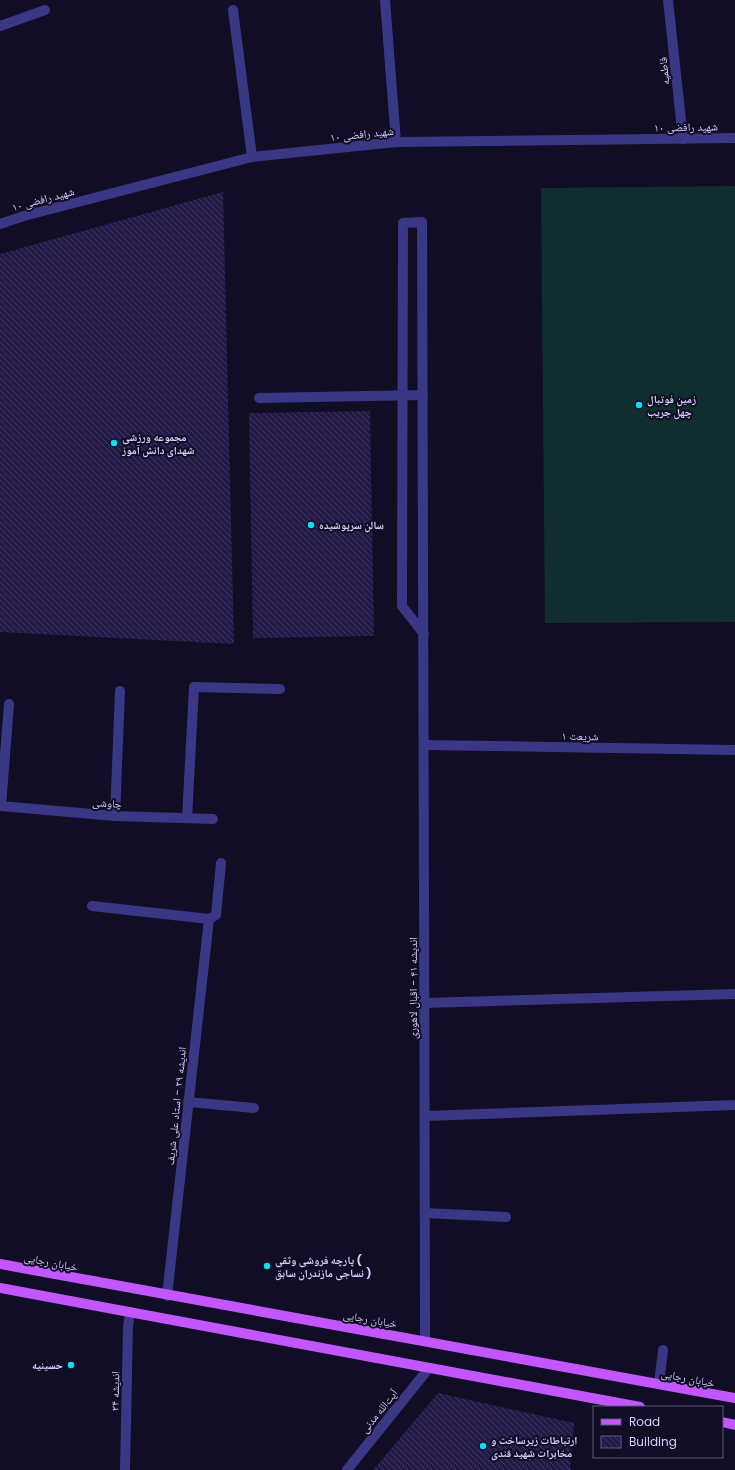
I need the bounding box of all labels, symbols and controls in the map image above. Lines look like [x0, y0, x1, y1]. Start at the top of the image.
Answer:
street label: فاطمیه [655, 56, 673, 86]
street label: شهید رافضی ۱۰ [654, 118, 718, 136]
street label: شهید رافضی ۱۰ [329, 123, 395, 145]
street label: شهید رافضی ۱۰ [10, 183, 76, 215]
place label: زمین فوتبال چهل جریب [647, 391, 696, 420]
marker: زمین فوتبال چهل جریب [634, 400, 644, 410]
place label: مجموعه ورزشی شهدای دانش آموز [121, 429, 195, 458]
marker: مجموعه ورزشی شهدای دانش آموز [109, 438, 119, 448]
place label: سالن سرپوشیده [319, 517, 384, 533]
marker: سالن سرپوشیده [306, 520, 316, 530]
street label: شریعت ۱ [561, 728, 599, 744]
street label: چاوشی [92, 794, 122, 812]
street label: اندیشه ۴۱ - اقبال لاهوری [405, 937, 421, 1039]
street label: اندیشه ۳۹ - استاد علی شریف [162, 1046, 190, 1166]
street label: خیابان رجایی [23, 1249, 79, 1275]
place label: پارچه فروشی وثقی ( نساجی مازندران سابق ) [275, 1252, 371, 1281]
marker: پارچه فروشی وثقی ( نساجی مازندران سابق ) [262, 1261, 272, 1271]
street label: خیابان رجایی [342, 1306, 398, 1332]
place label: حسینیه [32, 1357, 63, 1373]
marker: حسینیه [66, 1360, 76, 1370]
street label: خیابان رجایی [660, 1365, 716, 1391]
street label: اندیشه ۳۴ [107, 1371, 123, 1411]
street label: آیت‌الله مدنی [356, 1386, 402, 1436]
legend [593, 1406, 723, 1458]
text: Road [629, 1413, 660, 1430]
place label: ارتباطات زیرساخت و مخابرات شهید قندی [491, 1432, 577, 1461]
text: Building [629, 1433, 677, 1450]
marker: ارتباطات زیرساخت و مخابرات شهید قندی [478, 1441, 488, 1451]

